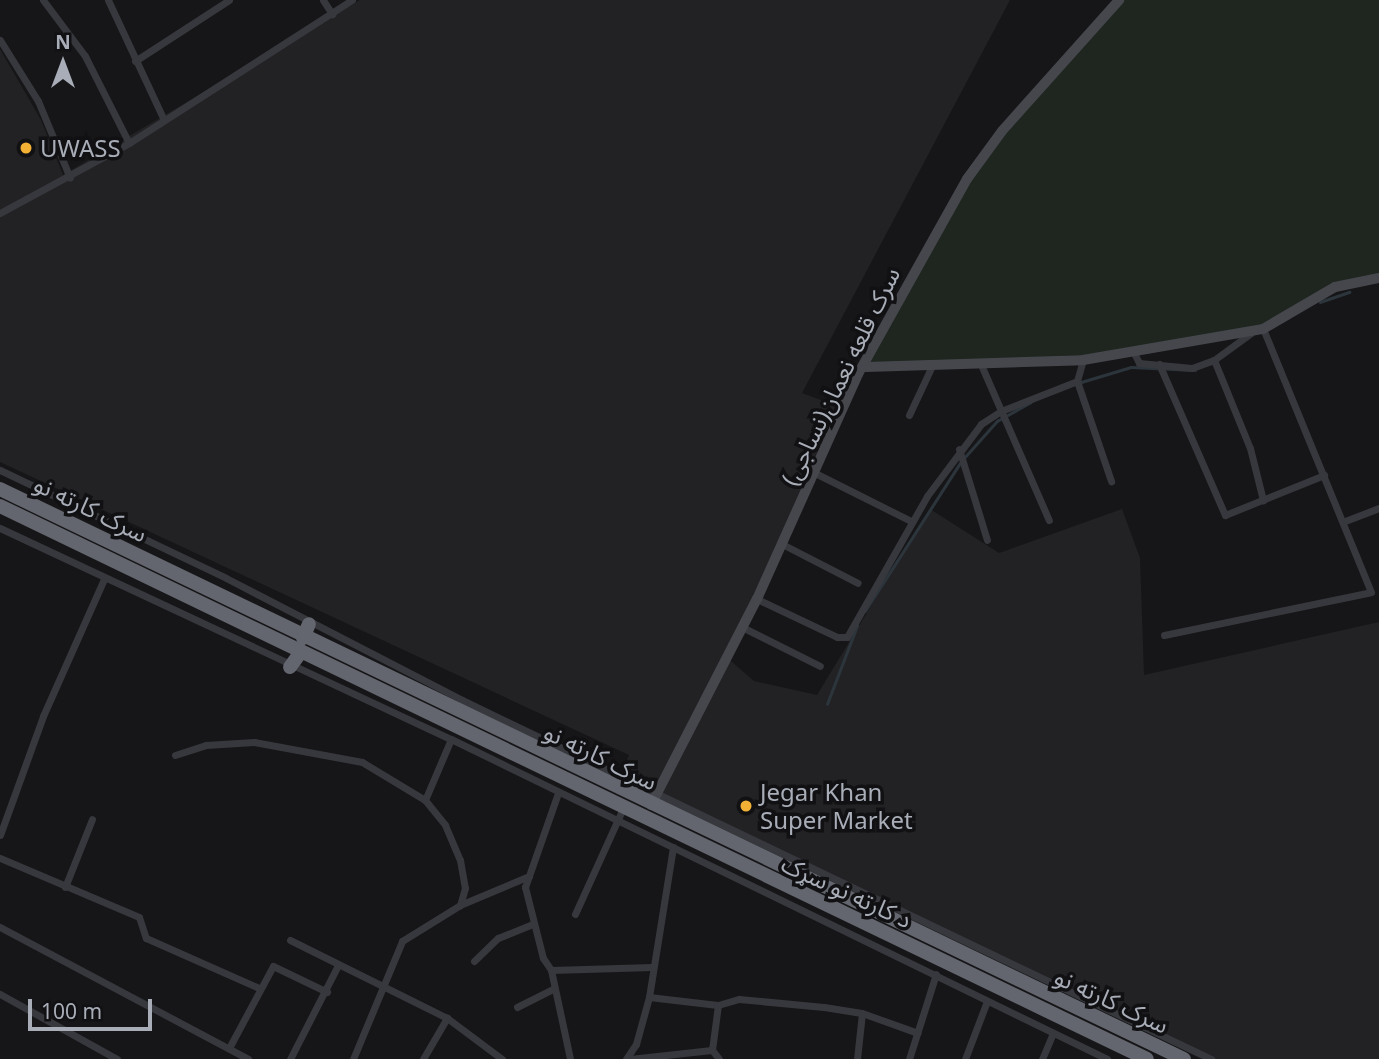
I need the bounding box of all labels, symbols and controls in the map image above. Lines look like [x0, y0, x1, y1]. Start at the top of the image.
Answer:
north arrow [28, 28, 98, 98]
text: N [55, 29, 71, 55]
place label: UWASS [40, 134, 121, 162]
marker: UWASS [18, 140, 34, 156]
street label: سرک قلعه نعمان(نساجی) [775, 262, 905, 490]
street label: سرک کارته نو [30, 468, 152, 548]
street label: سرک کارته نو [540, 716, 662, 796]
place label: Jegar Khan Super Market [760, 778, 913, 834]
marker: Jegar Khan Super Market [738, 798, 754, 814]
street label: د کارته نو سړک [777, 848, 917, 934]
street label: سرک کارته نو [1050, 961, 1174, 1039]
scale bar [32, 986, 156, 1030]
text: 100 m [41, 997, 102, 1025]

